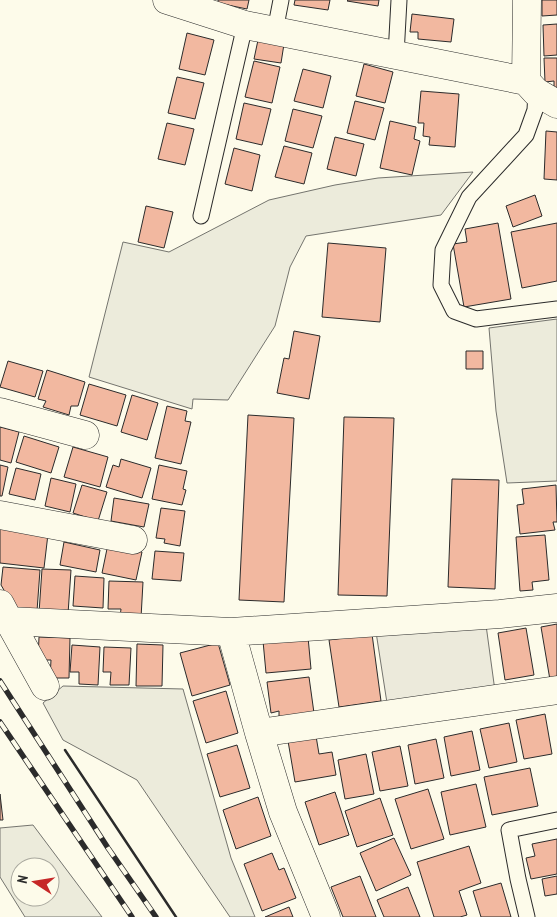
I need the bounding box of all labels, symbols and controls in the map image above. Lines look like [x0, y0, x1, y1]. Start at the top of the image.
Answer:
north arrow [10, 857, 60, 907]
text: N [13, 874, 32, 885]

